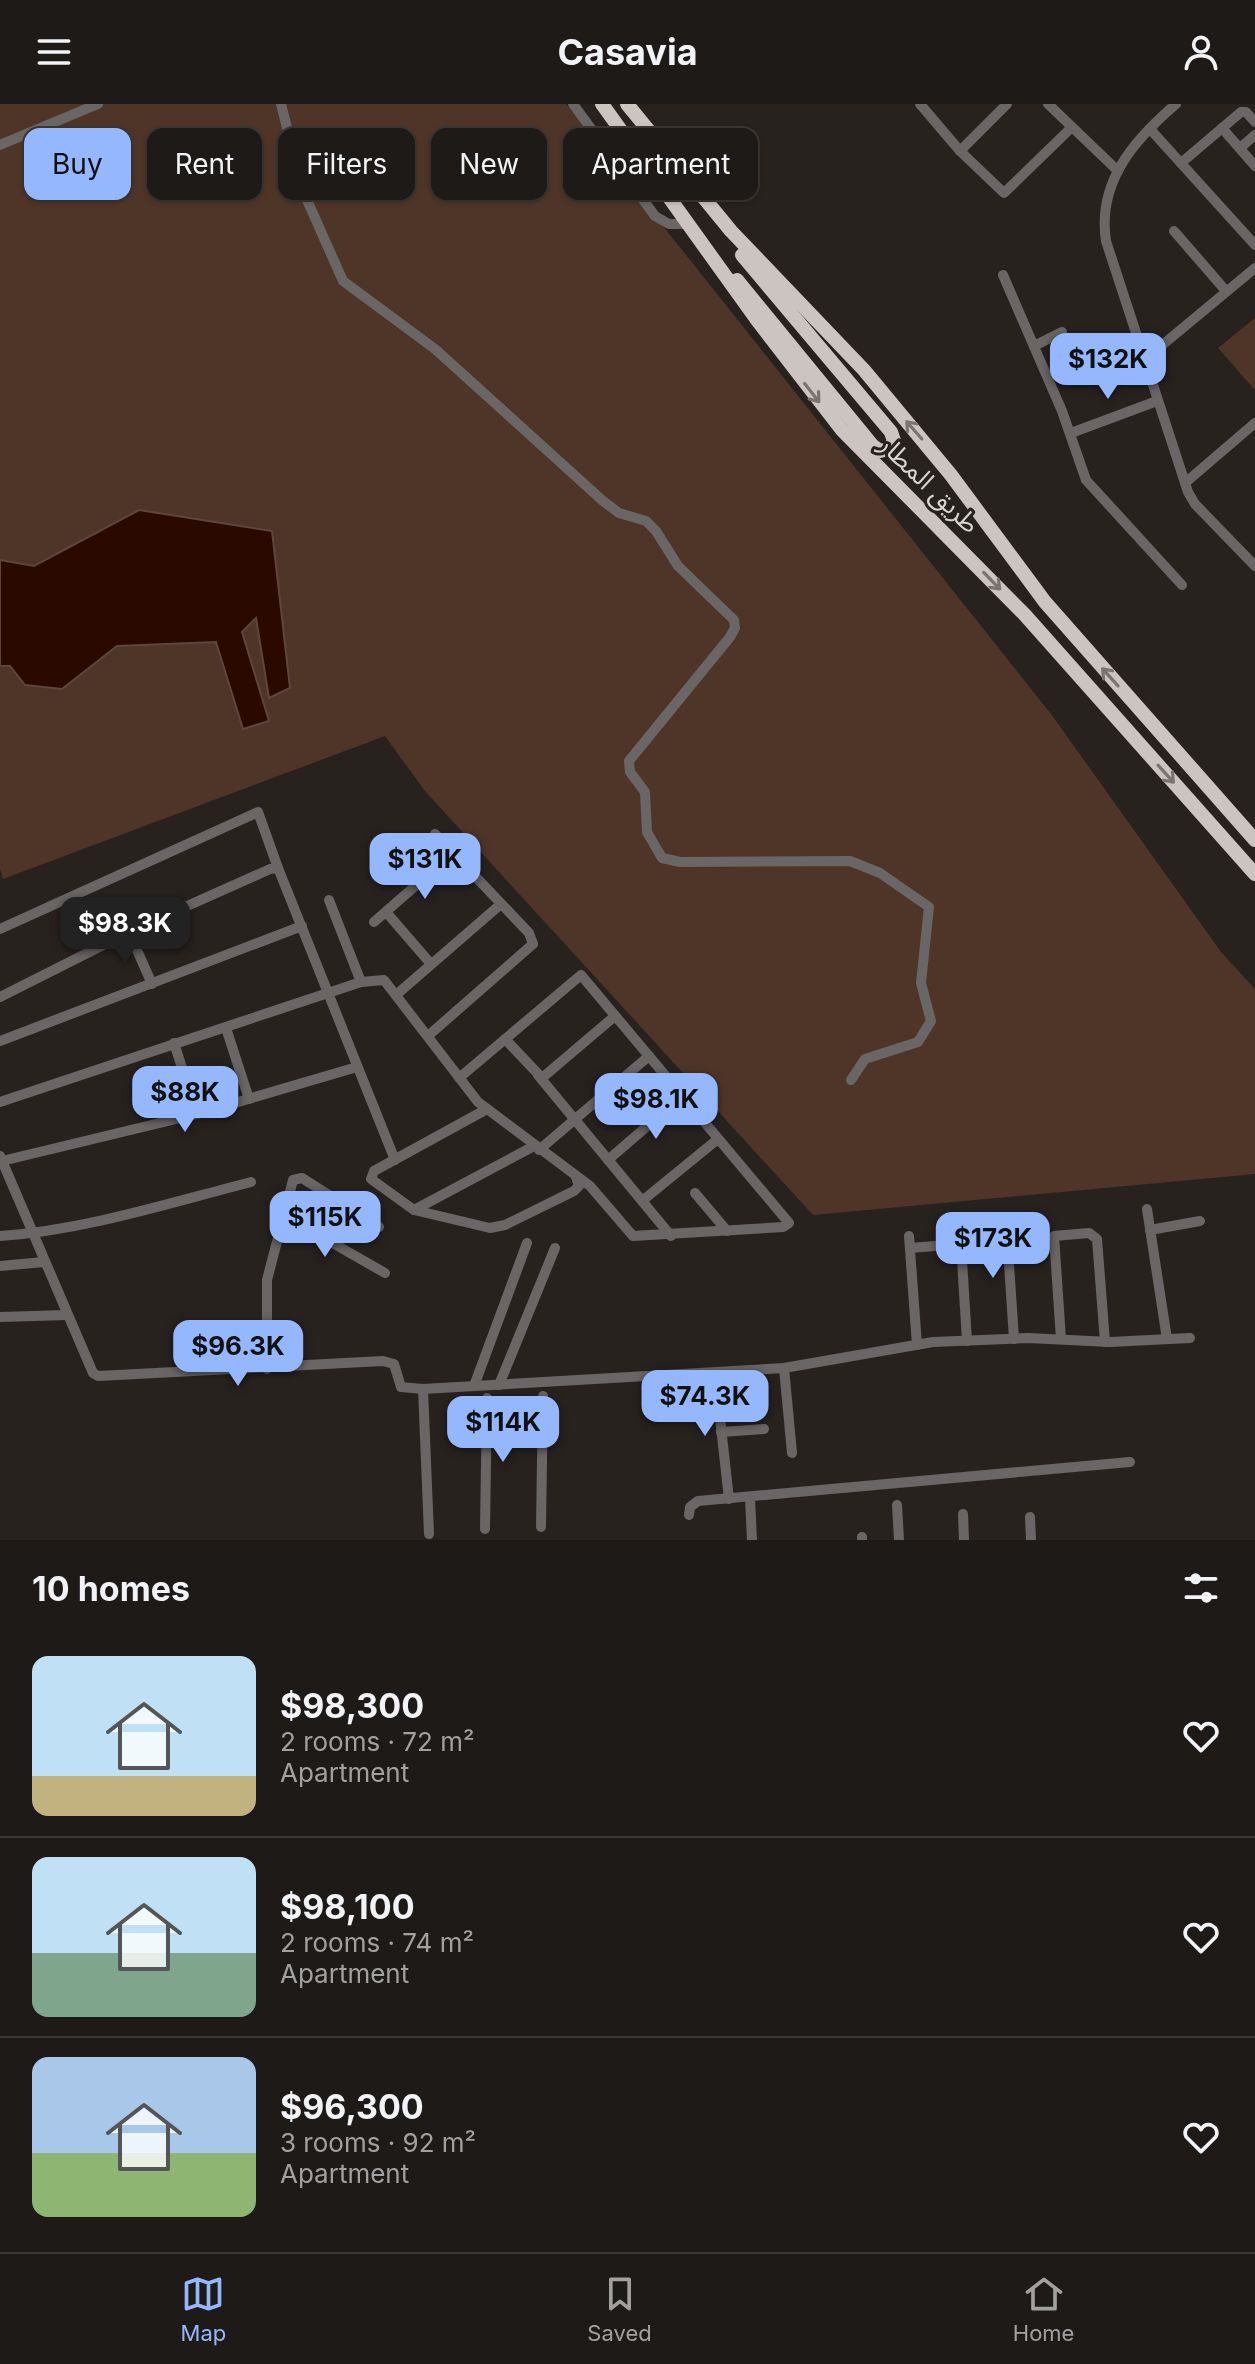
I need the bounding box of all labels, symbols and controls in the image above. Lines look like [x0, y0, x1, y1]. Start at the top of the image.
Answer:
icon: menu [32, 30, 76, 74]
text: Casavia [557, 30, 698, 74]
icon: person [1179, 30, 1223, 74]
chip: Buy [24, 128, 131, 200]
chip: Rent [147, 128, 262, 200]
chip: Filters [278, 128, 415, 200]
chip: New [431, 128, 547, 200]
chip: Apartment [563, 128, 758, 200]
pin: $132K [1052, 333, 1164, 401]
text: $132K [1068, 343, 1148, 374]
one-way arrow [804, 382, 821, 403]
one-way arrow [905, 420, 923, 440]
street label: طريق المطار [872, 428, 986, 540]
one-way arrow [983, 570, 1001, 590]
one-way arrow [1102, 667, 1120, 687]
one-way arrow [1156, 764, 1174, 784]
pin: $131K [369, 833, 481, 901]
text: $131K [388, 843, 462, 874]
pin: $98.3K [60, 897, 190, 965]
text: $98.3K [78, 907, 172, 938]
pin: $88K [138, 1066, 232, 1134]
pin: $98.1K [591, 1073, 721, 1141]
text: $88K [150, 1076, 220, 1107]
text: $98.1K [613, 1083, 699, 1114]
pin: $115K [269, 1191, 381, 1259]
text: $115K [288, 1201, 362, 1232]
pin: $173K [937, 1212, 1049, 1280]
text: $173K [954, 1222, 1032, 1253]
pin: $96.3K [173, 1320, 303, 1388]
text: $96.3K [191, 1330, 285, 1361]
pin: $74.3K [640, 1370, 770, 1438]
text: $74.3K [660, 1380, 750, 1411]
pin: $114K [447, 1396, 559, 1464]
text: $114K [465, 1406, 541, 1437]
icon: filters [1179, 1566, 1223, 1610]
text: 10 homes [32, 1568, 190, 1609]
text: $98,300 [280, 1685, 424, 1726]
icon: home [96, 1688, 192, 1784]
icon: heart [1179, 1714, 1223, 1758]
text: 2 rooms · 72 m² [280, 1726, 474, 1757]
text: Apartment [280, 1757, 409, 1788]
text: $98,100 [280, 1886, 415, 1927]
icon: home [96, 1889, 192, 1985]
icon: heart [1179, 1915, 1223, 1959]
text: 2 rooms · 74 m² [280, 1927, 474, 1958]
text: Apartment [280, 1958, 409, 1989]
text: $96,300 [280, 2086, 424, 2127]
icon: home [96, 2089, 192, 2185]
icon: heart [1179, 2115, 1223, 2159]
text: 3 rooms · 92 m² [280, 2127, 476, 2158]
text: Apartment [280, 2158, 409, 2189]
tab: Map [181, 2272, 226, 2346]
tab: Saved [587, 2272, 652, 2346]
tab: Home [1013, 2272, 1074, 2346]

